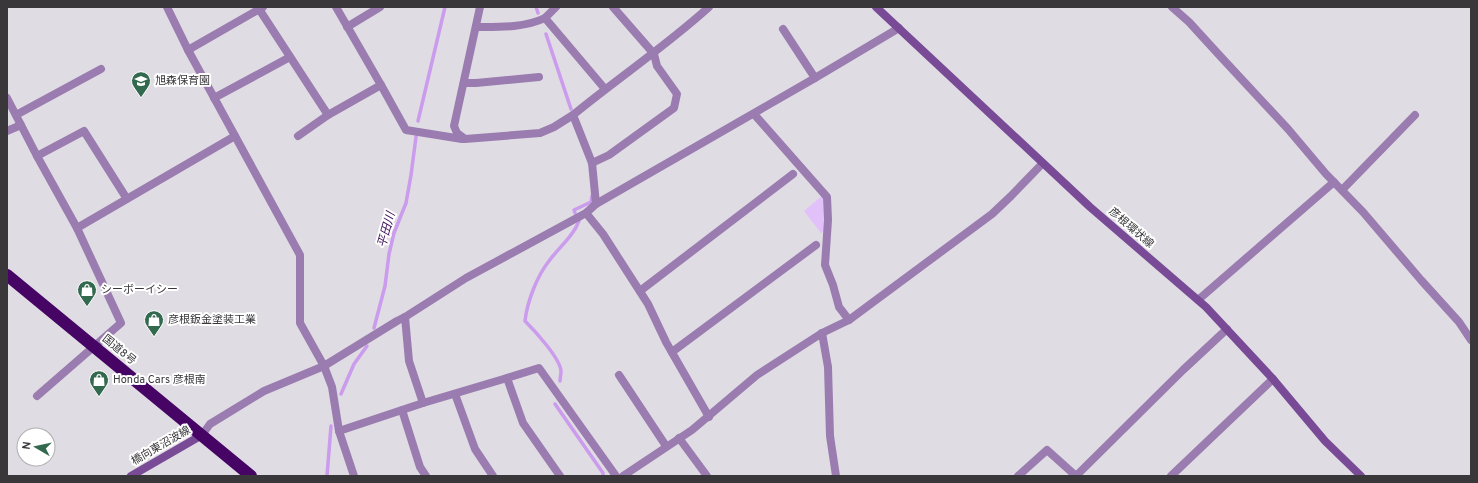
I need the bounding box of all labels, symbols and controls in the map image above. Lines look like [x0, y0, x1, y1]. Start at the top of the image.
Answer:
school or university icon: 旭森保育園 [130, 70, 152, 98]
place label: 旭森保育園 [155, 74, 210, 88]
street label: 彦根環状線 [1106, 205, 1156, 251]
water label: 平田川 [374, 209, 400, 250]
shop icon: シーボーイシー [76, 279, 98, 307]
place label: シーボーイシー [101, 283, 178, 297]
shop icon: 彦根鈑金塗装工業 [143, 309, 165, 337]
place label: 彦根鈑金塗装工業 [168, 313, 256, 327]
street label: 国道8号 [99, 332, 139, 368]
shop icon: Honda Cars 彦根南 [88, 369, 110, 397]
place label: Honda Cars 彦根南 [113, 373, 206, 387]
street label: 橋向東沼波線 [129, 423, 193, 469]
north arrow [16, 427, 56, 467]
text: N [20, 441, 35, 451]

